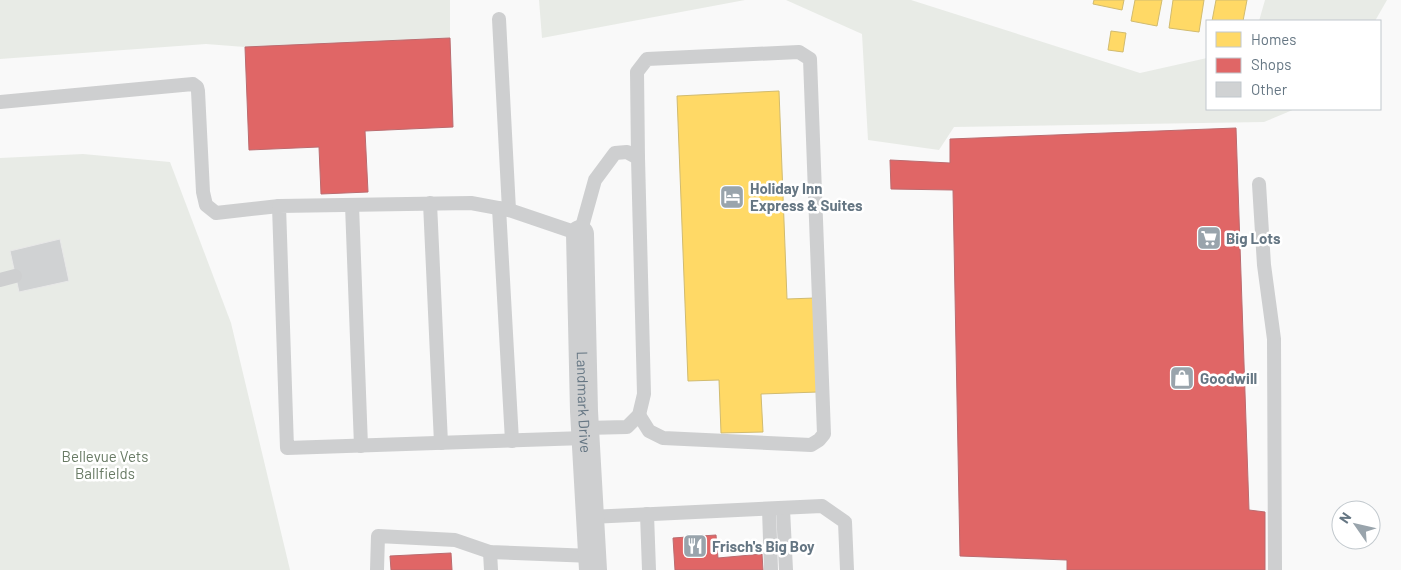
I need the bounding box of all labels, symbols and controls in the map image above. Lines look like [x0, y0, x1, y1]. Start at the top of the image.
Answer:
legend [1206, 20, 1381, 110]
text: Homes [1251, 30, 1296, 48]
text: Shops [1251, 55, 1291, 73]
text: Other [1251, 80, 1288, 98]
place label: Holiday Inn Express & Suites [750, 179, 863, 214]
hotel icon: Holiday Inn Express & Suites [719, 184, 745, 210]
supermarket icon: Big Lots [1196, 225, 1222, 251]
place label: Big Lots [1226, 229, 1281, 247]
street label: Landmark Drive [574, 351, 595, 453]
shop icon: Goodwill [1169, 365, 1195, 391]
place label: Goodwill [1200, 369, 1257, 387]
park label: Bellevue Vets Ballfields [62, 447, 148, 482]
north arrow [1331, 500, 1381, 550]
text: N [1335, 509, 1354, 526]
restaurant icon: Frisch's Big Boy [682, 533, 708, 559]
place label: Frisch's Big Boy [712, 537, 815, 555]

